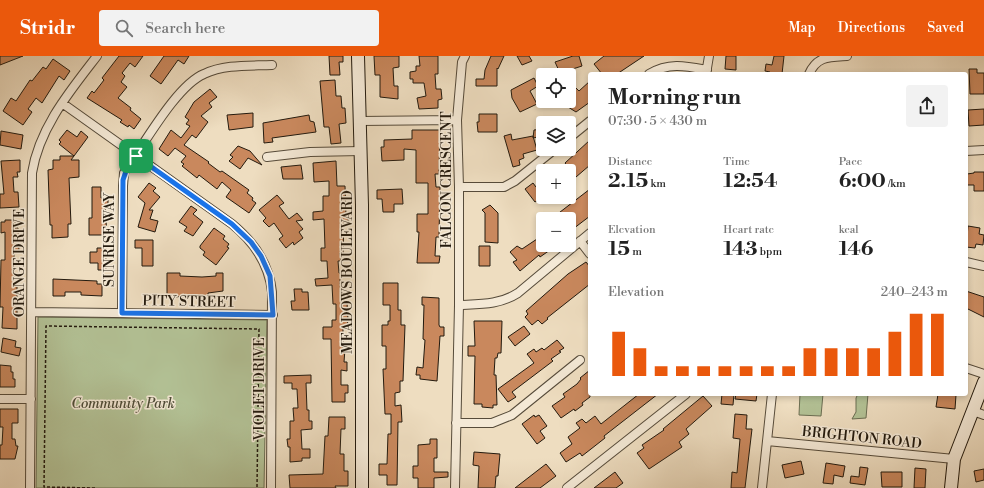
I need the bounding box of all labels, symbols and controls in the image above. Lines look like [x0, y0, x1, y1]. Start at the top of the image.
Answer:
search box [99, 10, 379, 46]
text: Stridr [20, 16, 75, 40]
icon: search [113, 17, 135, 39]
text: Search here [145, 19, 225, 38]
text: Map [788, 19, 816, 37]
text: Directions [838, 19, 905, 37]
text: Saved [927, 19, 964, 37]
map controls [536, 68, 576, 252]
button: locate [536, 68, 576, 108]
text: Morning run [608, 84, 741, 111]
button: share [906, 85, 948, 127]
street label: FALCON CRESCENT [438, 111, 456, 249]
text: 07:30 · 5 × 430 m [608, 113, 707, 129]
button: layers [536, 116, 576, 156]
pin [119, 139, 153, 173]
icon: arrive [125, 145, 147, 167]
text: Distance [608, 155, 652, 169]
text: Time [723, 155, 750, 169]
text: Pace [839, 155, 862, 169]
button: + [536, 164, 576, 204]
text: 2.15 [608, 169, 648, 194]
text: 12:54 [723, 169, 777, 194]
text: 6:00 [839, 169, 886, 194]
text: km [648, 177, 666, 191]
text: /km [886, 177, 906, 191]
street label: MEADOWS BOULEVARD [339, 190, 357, 354]
street label: SUNRISE WAY [101, 192, 119, 287]
street label: ORANGE DRIVE [11, 209, 29, 317]
button: − [536, 212, 576, 252]
text: Elevation [608, 223, 656, 237]
text: Heart rate [723, 223, 774, 237]
text: kcal [839, 223, 859, 237]
text: 15 [608, 237, 630, 262]
text: 143 [723, 237, 758, 262]
text: 146 [839, 237, 873, 262]
text: m [630, 245, 642, 259]
text: bpm [758, 245, 782, 259]
text: Elevation [608, 284, 664, 300]
text: 240–243 m [881, 284, 948, 300]
street label: PITY STREET [142, 292, 236, 312]
street label: VIOLET DRIVE [251, 337, 269, 442]
park label: Community Park [71, 395, 175, 413]
street label: BRIGHTON ROAD [800, 423, 923, 453]

